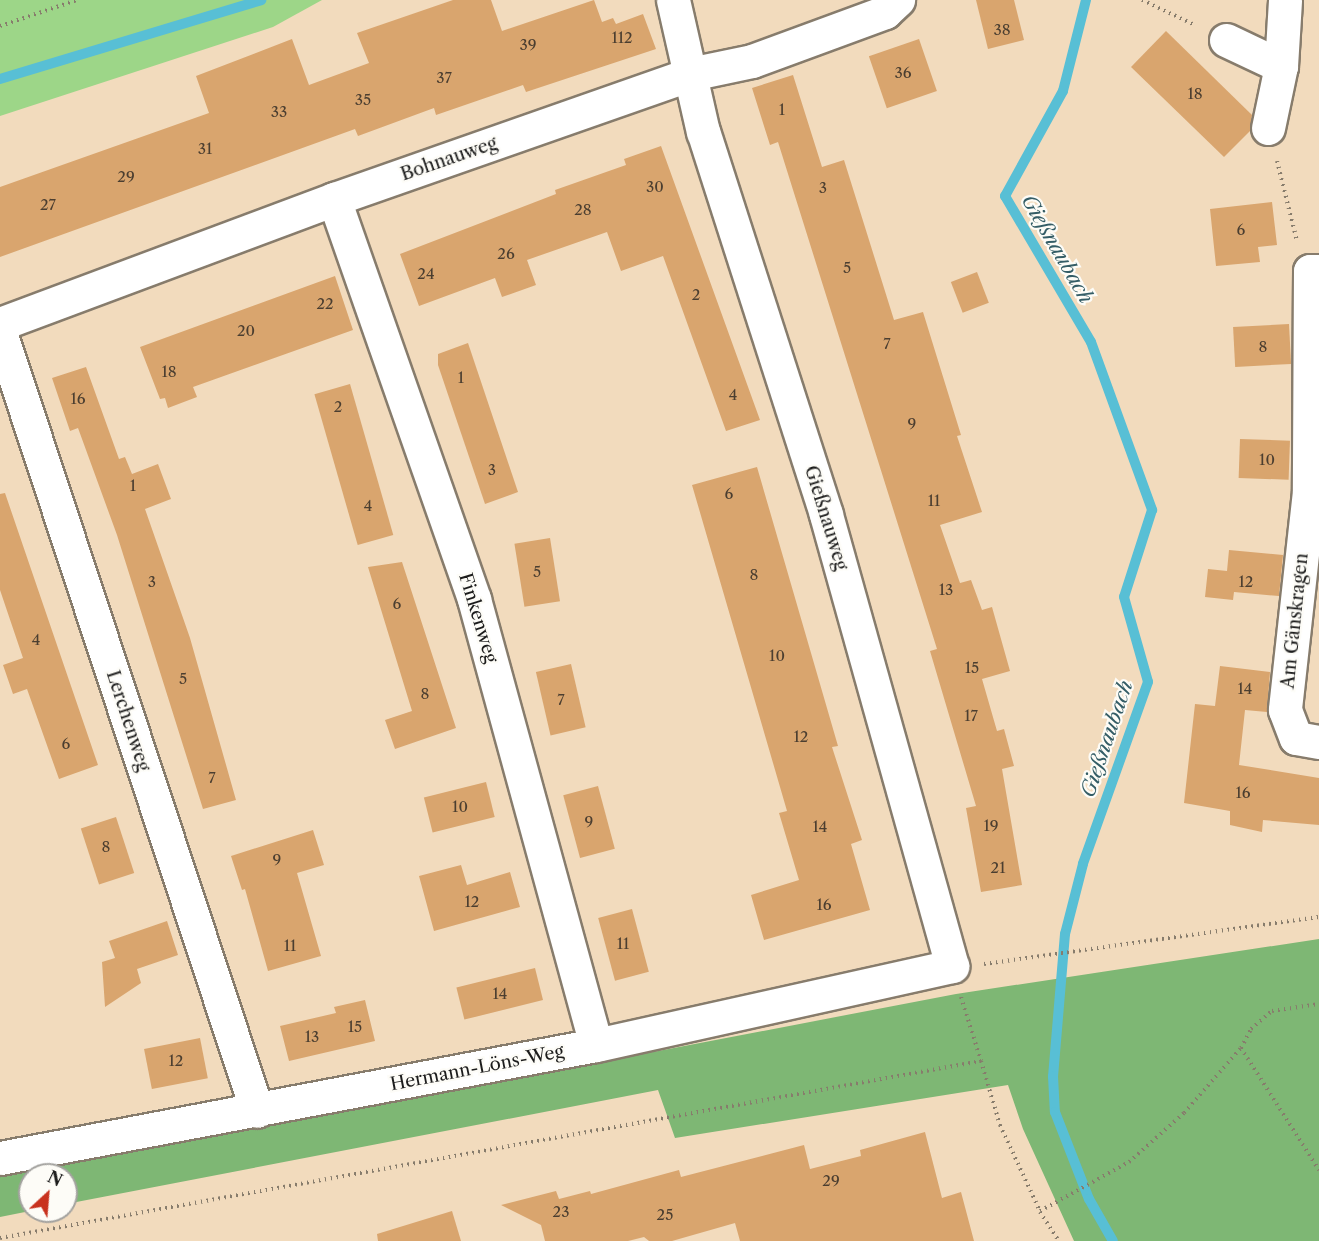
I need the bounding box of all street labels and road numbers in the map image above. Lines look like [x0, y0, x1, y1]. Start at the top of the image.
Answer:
street label: Bohnauweg [398, 132, 500, 186]
street label: Gießnauweg [800, 463, 852, 573]
street label: Am Gänskragen [1277, 552, 1313, 690]
street label: Finkenweg [454, 570, 502, 666]
street label: Lerchenweg [102, 668, 154, 774]
street label: Hermann-Löns-Weg [388, 1041, 566, 1095]

